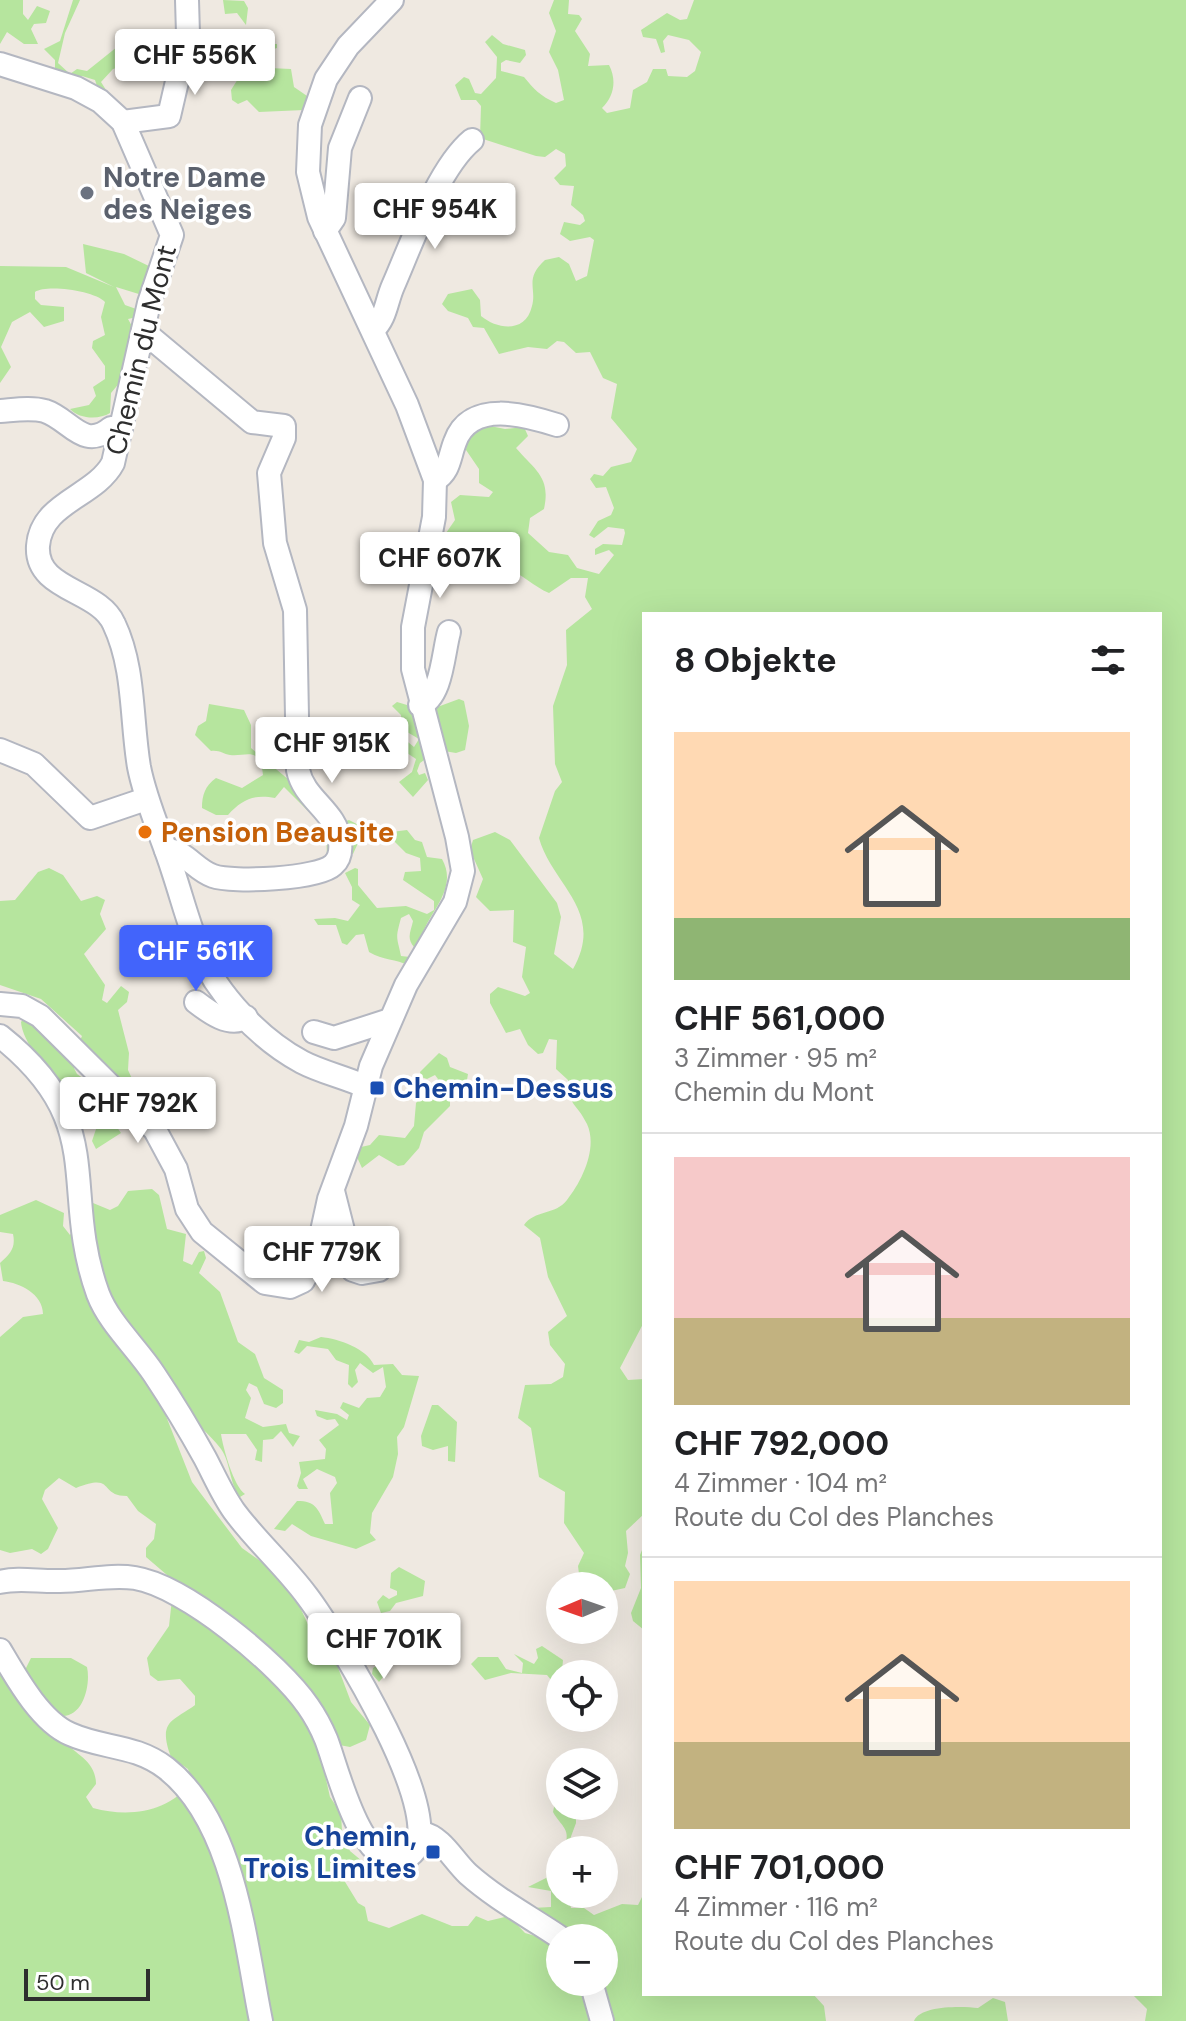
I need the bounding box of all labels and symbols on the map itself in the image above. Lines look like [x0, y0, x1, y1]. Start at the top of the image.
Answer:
pin: CHF 556K [112, 29, 278, 97]
place label: Notre Dame des Neiges [103, 159, 266, 228]
pin: CHF 954K [352, 183, 518, 251]
marker: Notre Dame des Neiges [78, 184, 96, 202]
street label: Chemin du Mont [97, 241, 185, 459]
pin: CHF 607K [357, 532, 523, 600]
pin: CHF 915K [249, 717, 415, 785]
place label: Pension Beausite [161, 814, 395, 851]
marker: Pension Beausite [136, 823, 154, 841]
pin: CHF 561K [113, 925, 279, 993]
place label: Chemin-Dessus [393, 1070, 614, 1107]
pin: CHF 792K [55, 1077, 221, 1145]
marker: Chemin-Dessus [368, 1079, 386, 1097]
pin: CHF 779K [239, 1226, 405, 1294]
north arrow [546, 1572, 618, 1644]
pin: CHF 701K [301, 1613, 467, 1681]
place label: Chemin, Trois Limites [243, 1818, 417, 1887]
marker: Chemin, Trois Limites [424, 1843, 442, 1861]
scale bar [24, 1965, 150, 2001]

